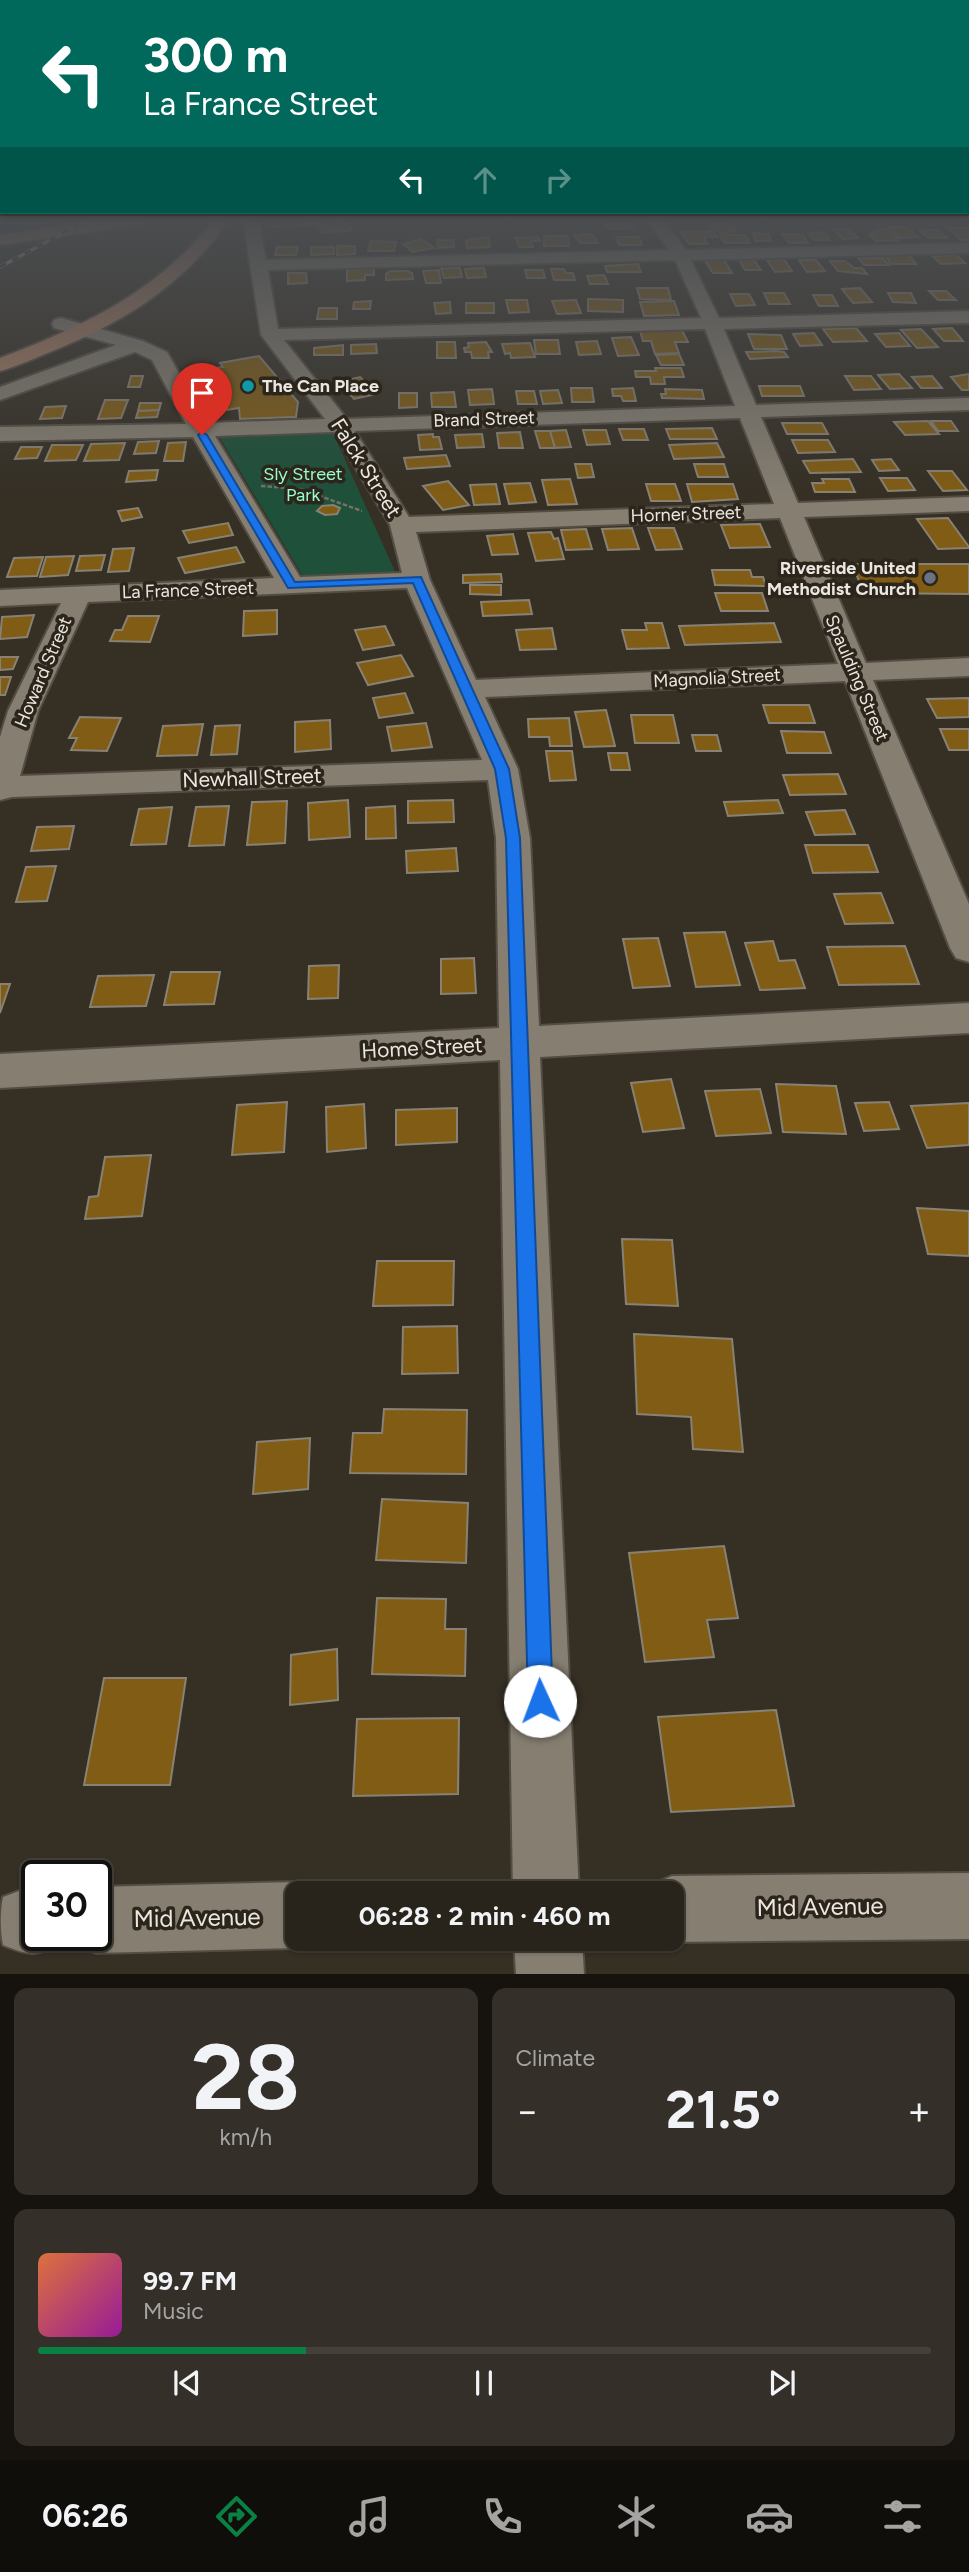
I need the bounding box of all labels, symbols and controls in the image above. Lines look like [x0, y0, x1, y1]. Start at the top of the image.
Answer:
text: 300 m [143, 25, 288, 84]
icon: left [28, 28, 119, 119]
text: La France Street [143, 85, 378, 123]
icon: left [393, 161, 431, 199]
icon: ahead [466, 161, 504, 199]
icon: right [539, 161, 577, 199]
pin [172, 363, 232, 435]
icon: arrive [183, 374, 221, 412]
place label: The Can Place [262, 375, 379, 397]
marker: The Can Place [240, 378, 256, 394]
street label: Brand Street [433, 406, 535, 432]
street label: Falck Street [326, 414, 407, 522]
park label: Sly Street Park [263, 463, 343, 506]
street label: Horner Street [630, 501, 742, 527]
place label: Riverside United Methodist Church [767, 557, 916, 600]
marker: Riverside United Methodist Church [922, 570, 938, 586]
street label: La France Street [122, 577, 255, 603]
street label: Spaulding Street [820, 612, 894, 745]
street label: Howard Street [10, 613, 76, 731]
street label: Magnolia Street [653, 664, 781, 692]
street label: Newhall Street [182, 763, 322, 792]
street label: Home Street [361, 1032, 483, 1063]
position arrow [503, 1664, 577, 1738]
speed limit sign: 30 [21, 1860, 112, 1951]
street label: Mid Avenue [756, 1891, 884, 1922]
text: 06:28 · 2 min · 460 m [359, 1900, 610, 1932]
street label: Mid Avenue [133, 1902, 261, 1933]
text: 28 [192, 2023, 300, 2132]
text: Climate [516, 2044, 595, 2072]
text: 21.5° [666, 2079, 781, 2141]
text: − [516, 2088, 539, 2134]
text: + [907, 2088, 931, 2134]
text: km/h [219, 2123, 272, 2151]
text: 99.7 FM [143, 2265, 237, 2297]
text: Music [143, 2297, 204, 2325]
icon: previous [168, 2364, 206, 2402]
icon: pause [465, 2364, 503, 2402]
icon: next [763, 2364, 801, 2402]
icon: directions [212, 2492, 261, 2541]
icon: music [345, 2492, 394, 2541]
icon: phone [478, 2492, 527, 2541]
icon: climate [612, 2492, 661, 2541]
icon: car [745, 2492, 794, 2541]
icon: filters [878, 2492, 927, 2541]
text: 06:26 [42, 2497, 128, 2535]

